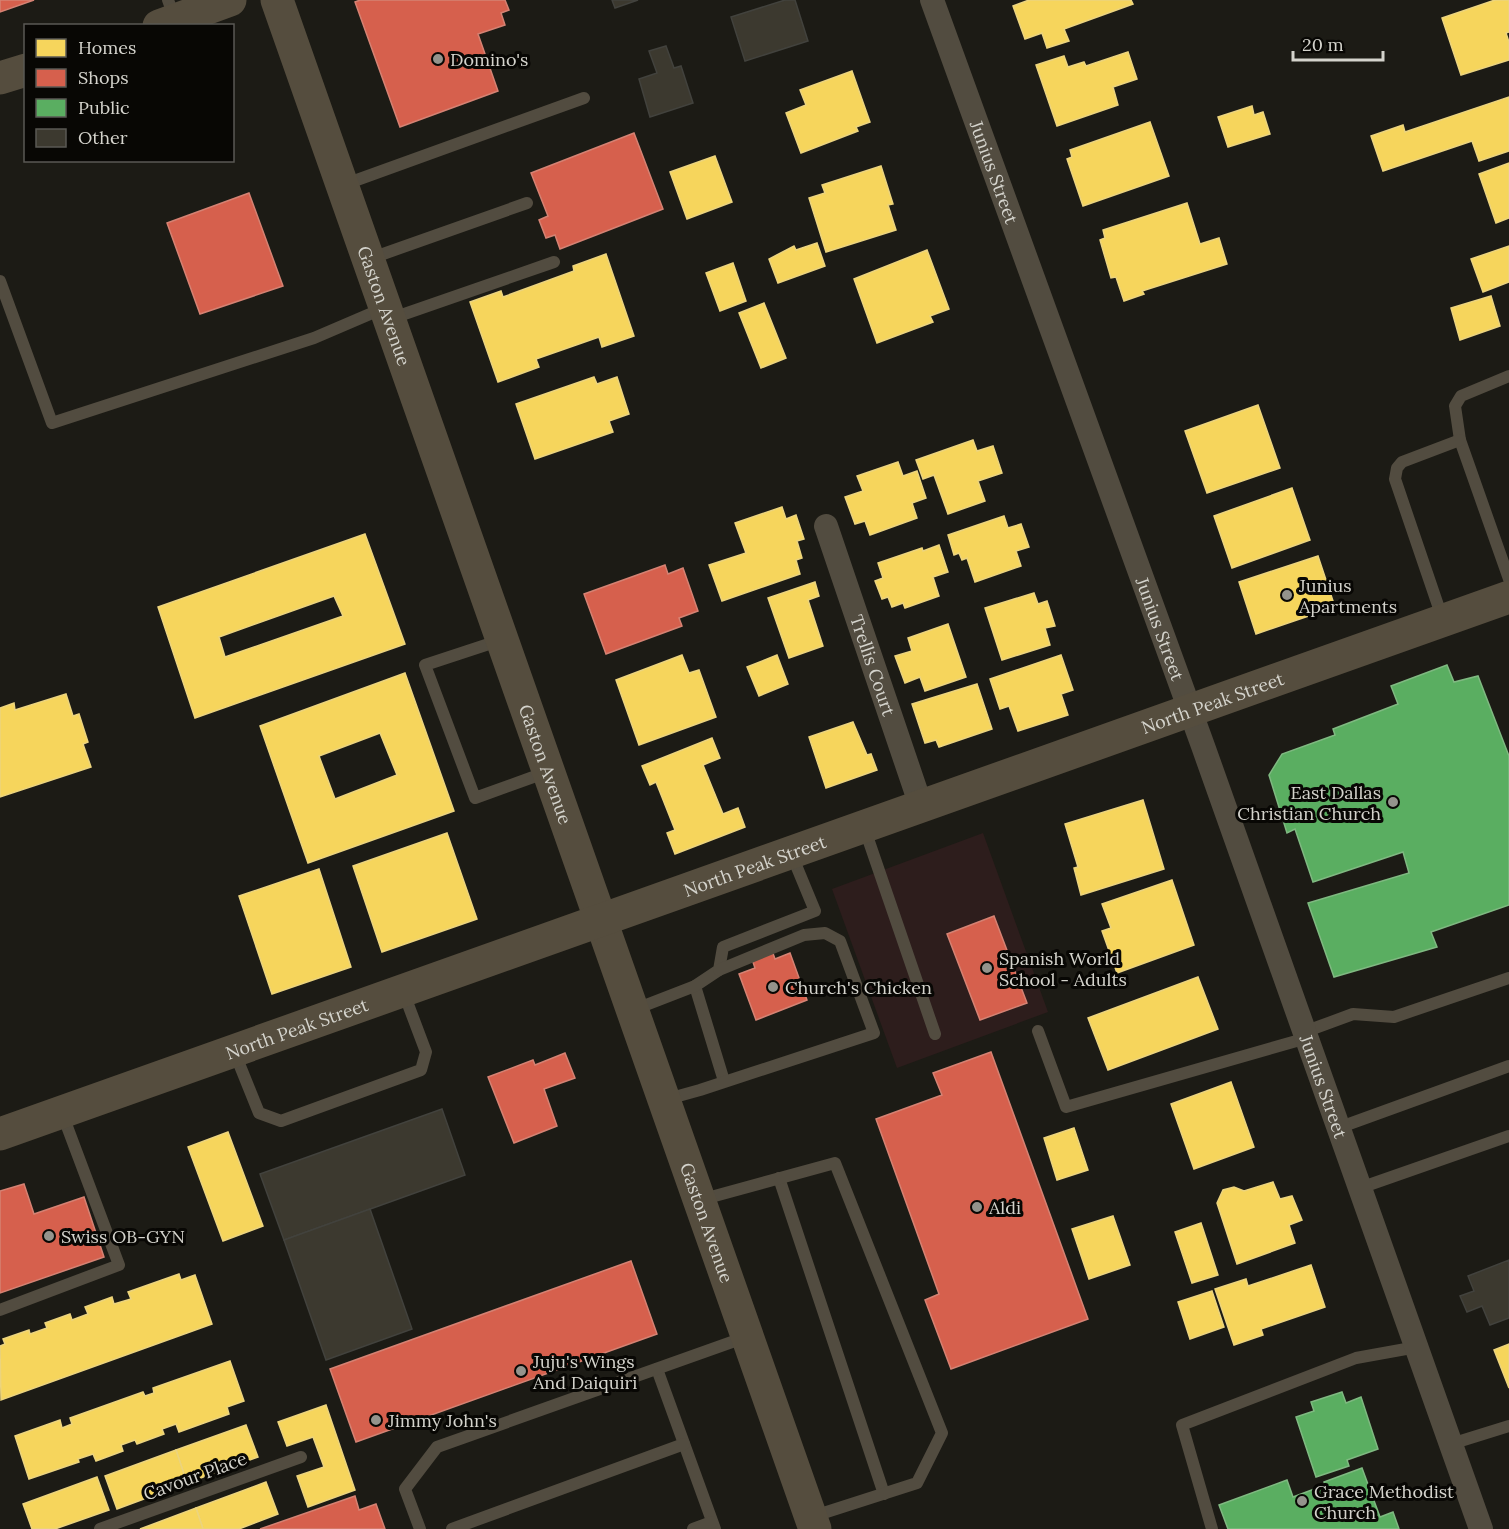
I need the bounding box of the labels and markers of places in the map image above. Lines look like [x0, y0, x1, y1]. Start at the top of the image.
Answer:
place label: Domino's [450, 48, 528, 71]
marker: Domino's [431, 52, 445, 66]
place label: Junius Apartments [1298, 574, 1397, 618]
marker: Junius Apartments [1280, 588, 1294, 602]
place label: East Dallas Christian Church [1237, 781, 1381, 825]
marker: East Dallas Christian Church [1386, 795, 1400, 809]
place label: Spanish World School - Adults [999, 947, 1127, 991]
marker: Spanish World School - Adults [980, 961, 994, 975]
place label: Church's Chicken [785, 976, 932, 999]
marker: Church's Chicken [766, 980, 780, 994]
place label: Aldi [988, 1196, 1021, 1219]
marker: Aldi [970, 1200, 984, 1214]
place label: Swiss OB-GYN [61, 1225, 185, 1248]
marker: Swiss OB-GYN [42, 1229, 56, 1243]
place label: Juju's Wings And Daiquiri [532, 1350, 637, 1394]
marker: Juju's Wings And Daiquiri [514, 1364, 528, 1378]
place label: Jimmy John's [387, 1409, 497, 1432]
marker: Jimmy John's [369, 1413, 383, 1427]
place label: Grace Methodist Church [1314, 1480, 1454, 1524]
marker: Grace Methodist Church [1295, 1494, 1309, 1508]

